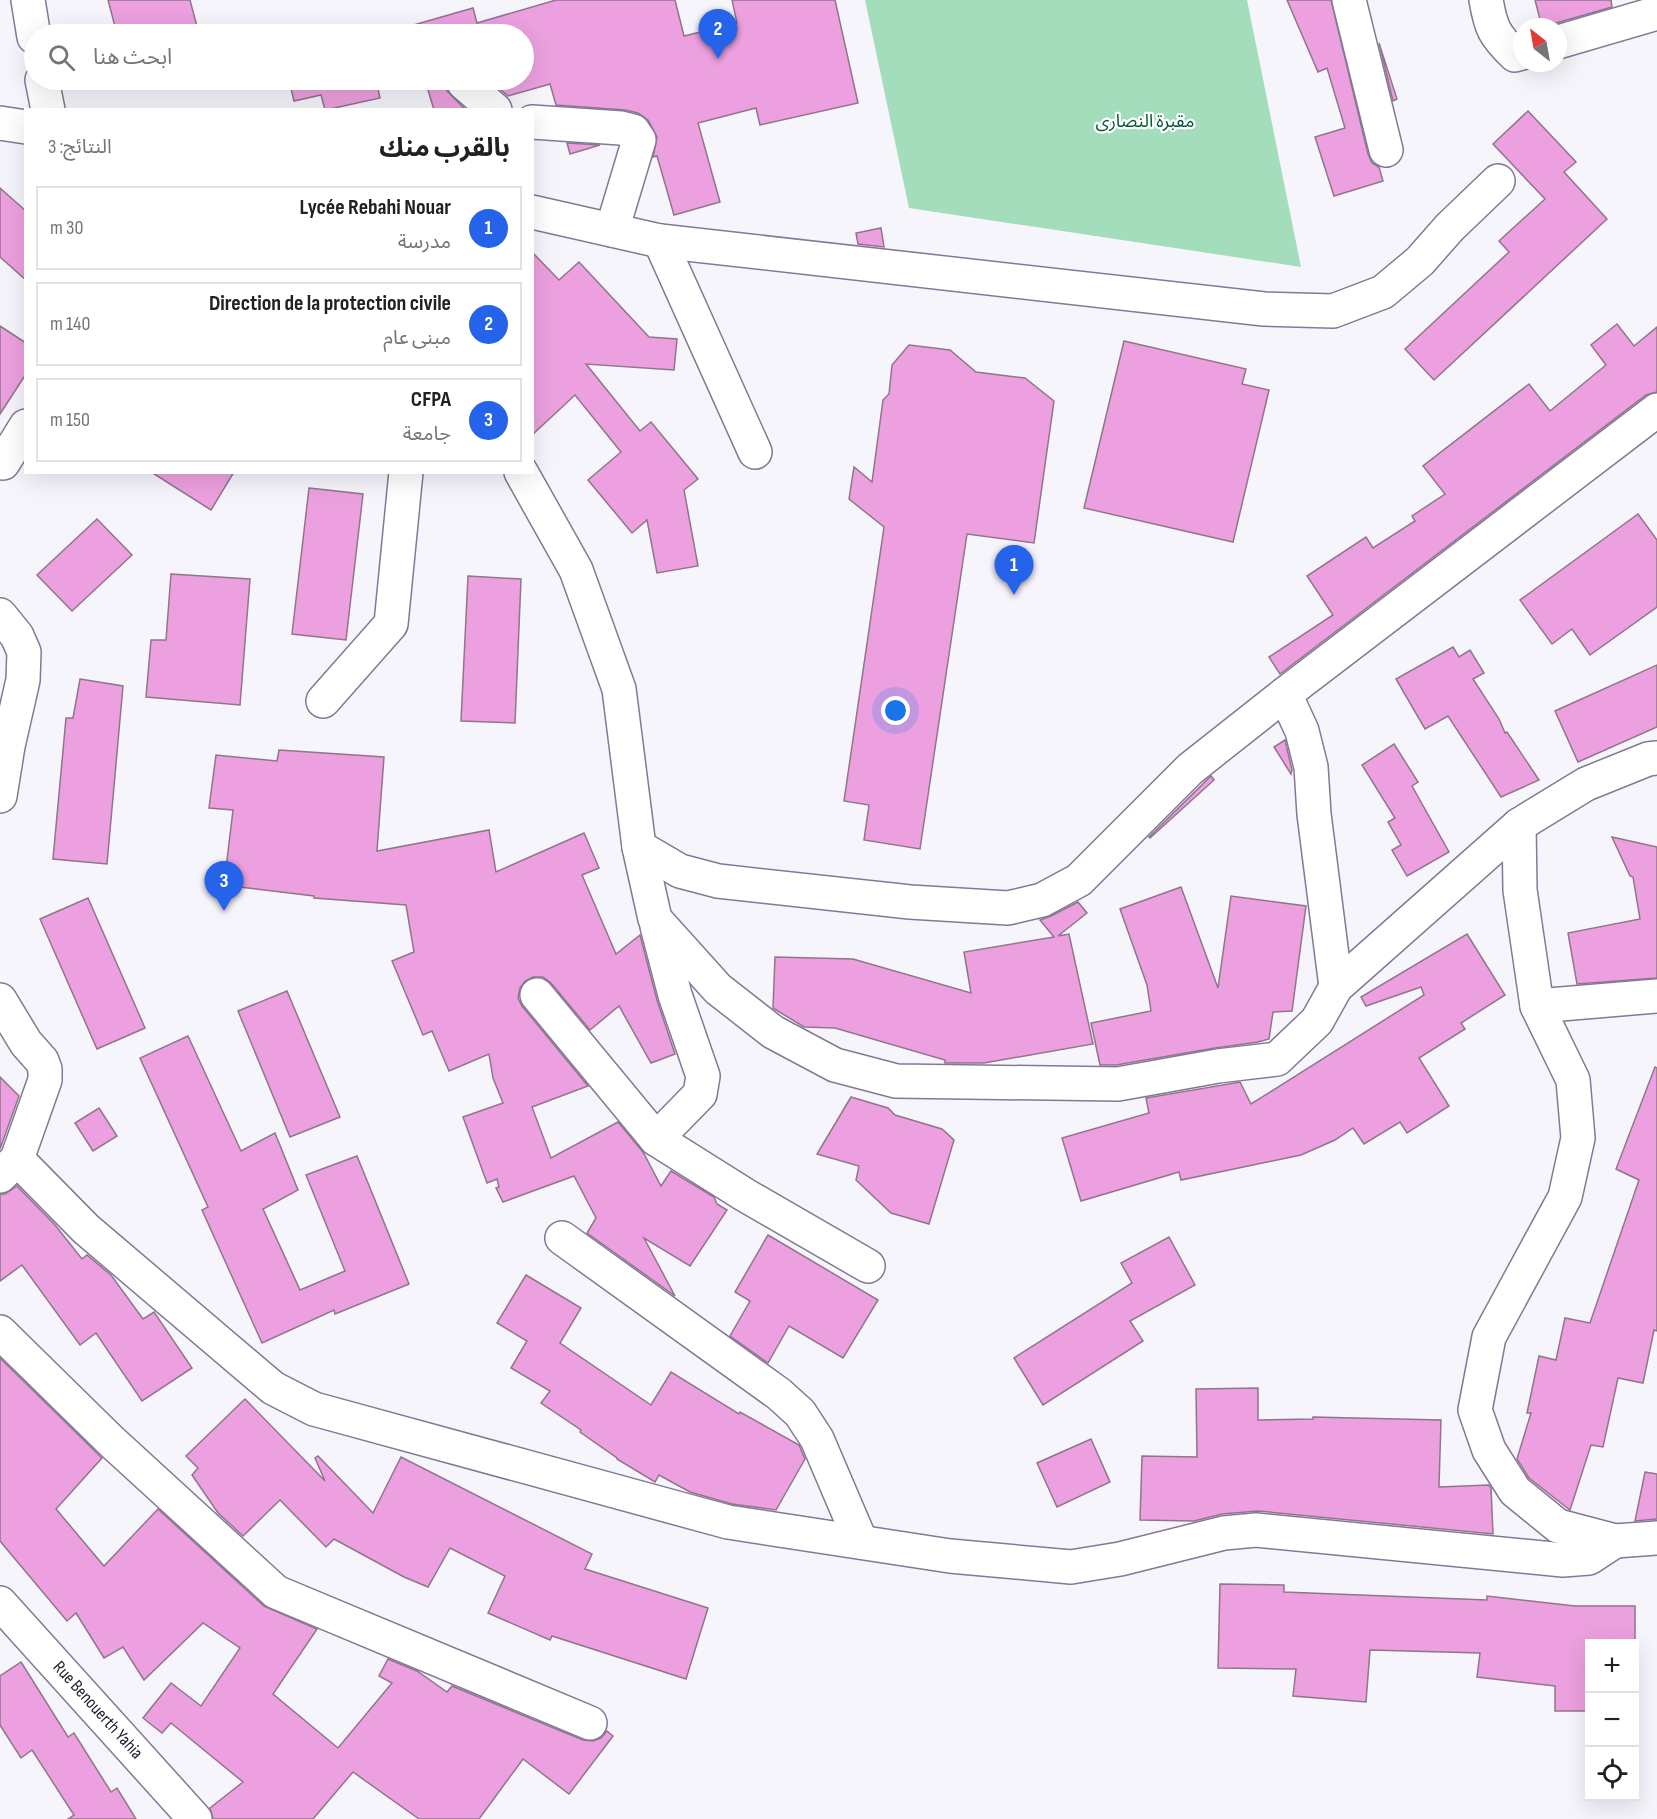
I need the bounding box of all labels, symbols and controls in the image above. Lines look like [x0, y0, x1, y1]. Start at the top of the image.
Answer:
pin: 2 [698, 10, 738, 59]
north arrow [1513, 18, 1567, 72]
search box [24, 24, 534, 90]
icon: search [45, 41, 78, 74]
text: ابحث هنا [93, 44, 172, 71]
park label: مقبرة النصارى [1096, 111, 1194, 132]
text: بالقرب منك [379, 133, 510, 164]
text: النتائج: 3 [48, 135, 112, 159]
text: Lycée Rebahi Nouar [300, 194, 451, 221]
text: 30 m [50, 216, 83, 240]
text: 1 [485, 216, 492, 240]
text: مدرسة [398, 230, 451, 254]
text: Direction de la protection civile [209, 290, 451, 317]
text: 140 m [50, 312, 90, 336]
text: 2 [484, 312, 493, 336]
text: مبنى عام [383, 326, 451, 350]
text: CFPA [411, 386, 451, 413]
text: 150 m [50, 408, 90, 432]
text: 3 [484, 408, 493, 432]
text: جامعة [403, 422, 451, 446]
pin: 1 [994, 546, 1034, 595]
your location [881, 696, 910, 725]
pin: 3 [204, 862, 244, 911]
map controls [1585, 1639, 1639, 1801]
button: + [1585, 1639, 1639, 1693]
street label: Rue Benouerth Yahia [49, 1657, 147, 1763]
button: − [1585, 1693, 1639, 1747]
button: locate [1585, 1747, 1639, 1801]

